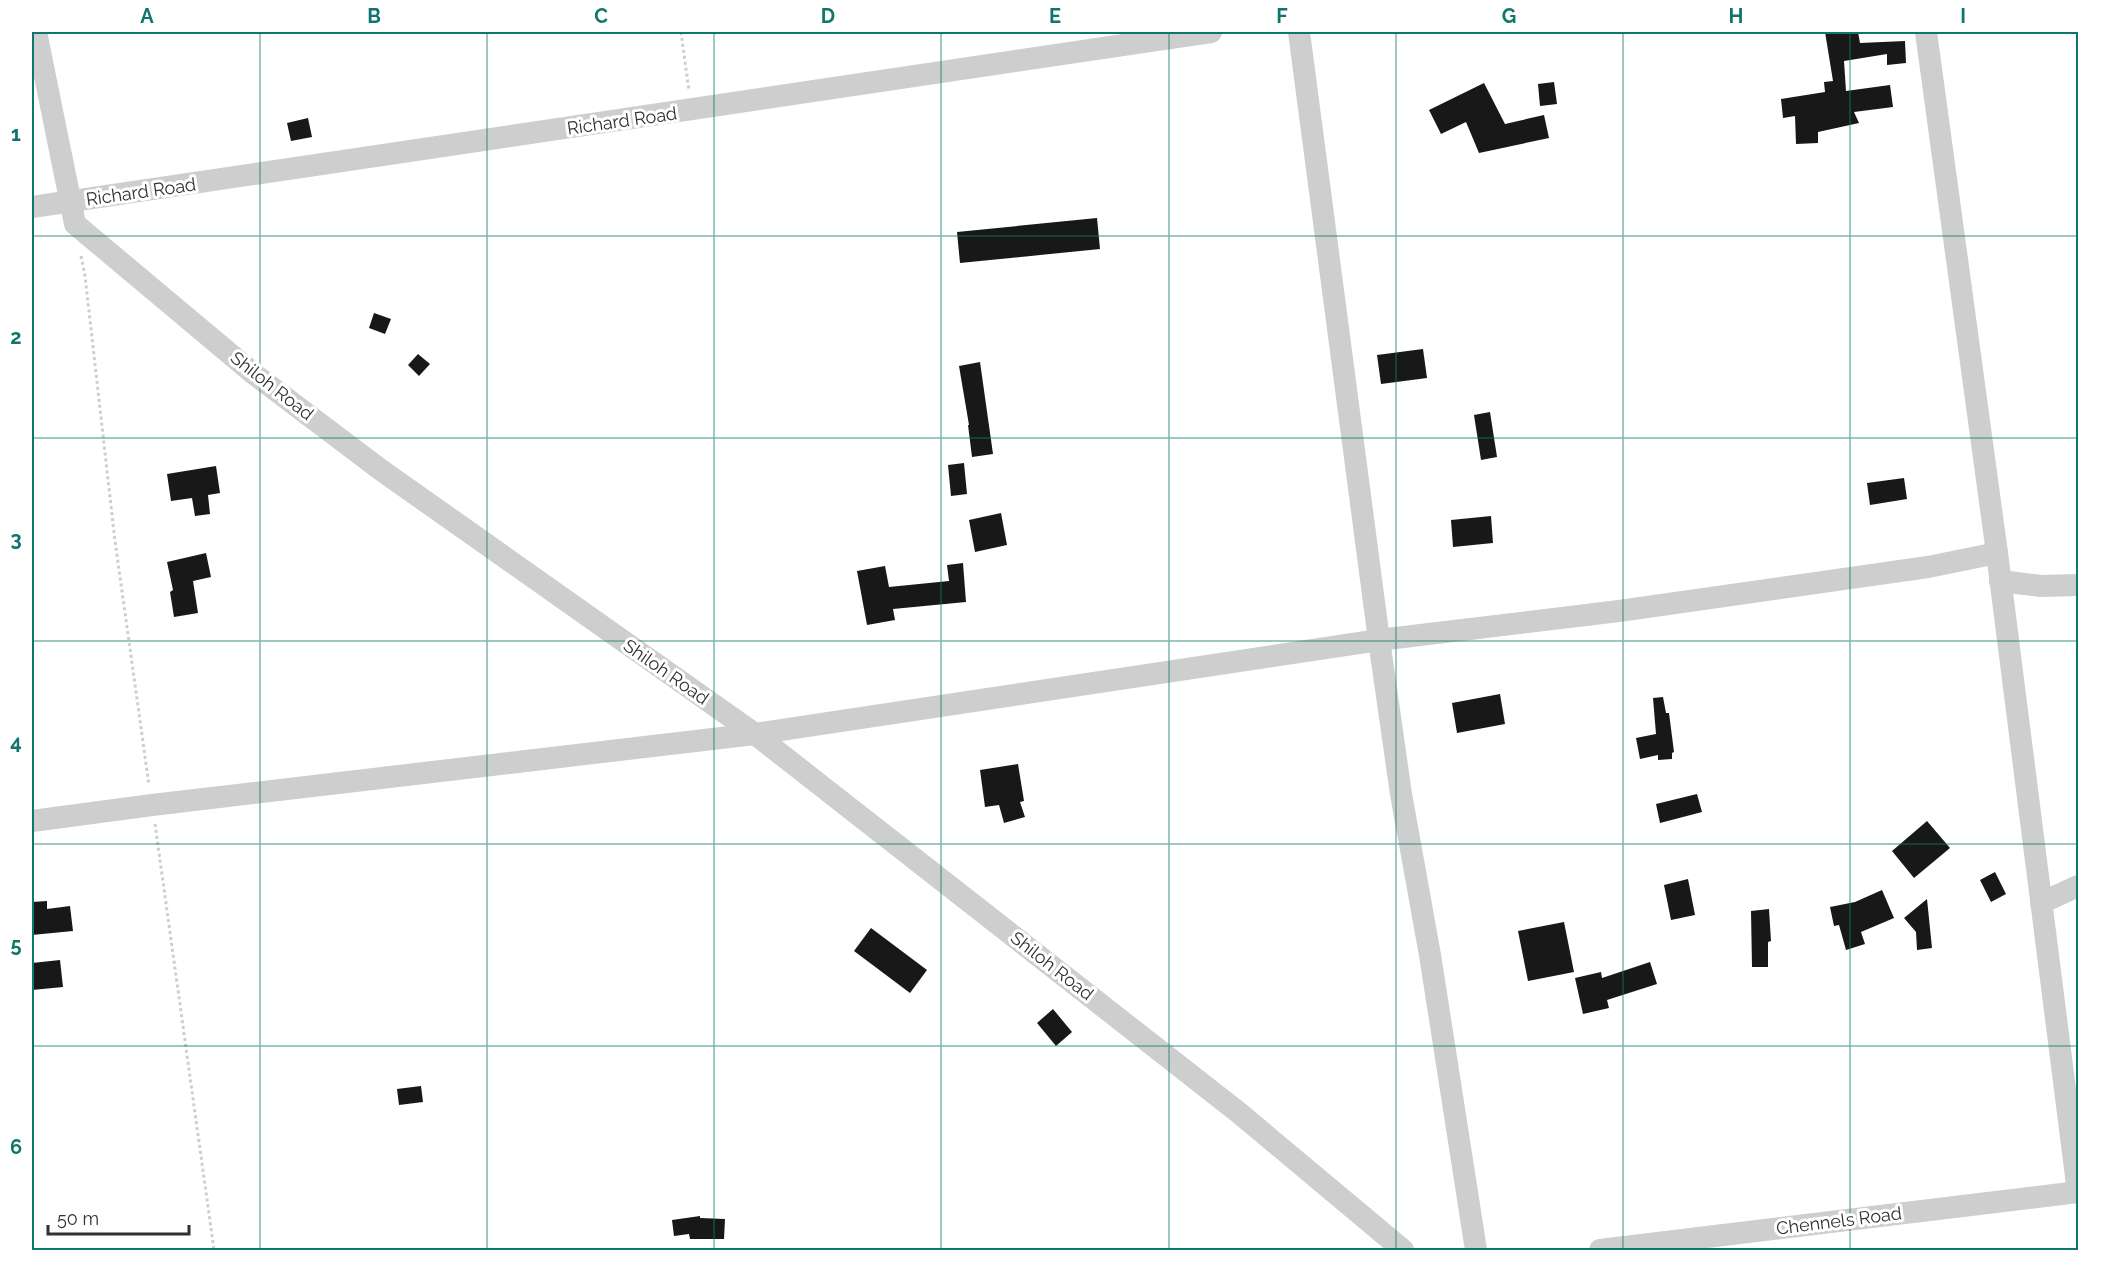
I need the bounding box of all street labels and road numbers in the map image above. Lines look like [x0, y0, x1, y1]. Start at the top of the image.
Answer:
street label: Richard Road [566, 102, 678, 139]
street label: Richard Road [85, 173, 197, 210]
street label: Shiloh Road [227, 347, 318, 424]
street label: Shiloh Road [620, 635, 713, 709]
street label: Shiloh Road [1007, 927, 1098, 1004]
street label: Chennels Road [1775, 1202, 1903, 1239]

